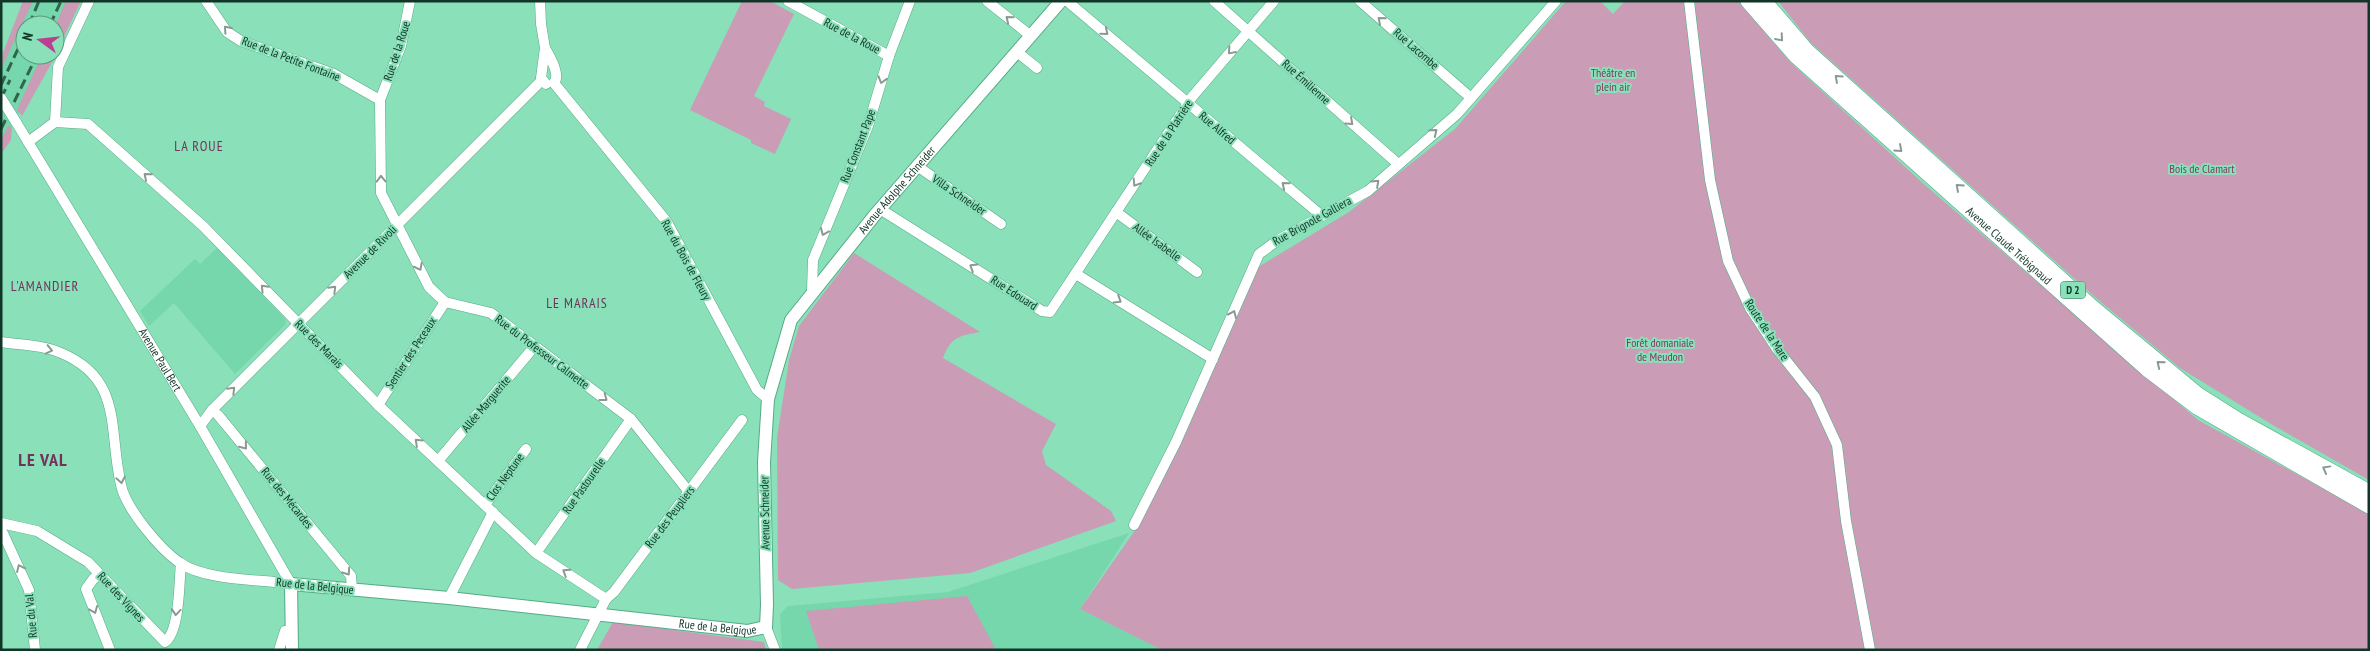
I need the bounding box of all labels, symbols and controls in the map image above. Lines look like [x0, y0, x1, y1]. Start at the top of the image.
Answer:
street label: Rue de la Roue [821, 14, 883, 57]
north arrow [15, 15, 65, 65]
one-way arrow [1006, 16, 1015, 24]
one-way arrow [1378, 17, 1387, 26]
street label: Rue de la Roue [380, 19, 413, 83]
street label: Rue Lacombe [1391, 25, 1442, 72]
one-way arrow [224, 26, 233, 35]
one-way arrow [1099, 27, 1108, 36]
text: N [18, 31, 37, 43]
street label: Rue de la Petite Fontaine [240, 33, 343, 84]
one-way arrow [1774, 33, 1783, 42]
one-way arrow [1228, 46, 1237, 55]
street label: Rue Émilienne [1279, 56, 1334, 107]
park label: Théâtre en plein air [1591, 65, 1635, 94]
one-way arrow [1834, 75, 1843, 84]
one-way arrow [877, 76, 887, 84]
street label: Rue de la Platrière [1141, 96, 1196, 169]
street label: Rue Constant Pape [837, 107, 878, 185]
street label: Rue Alfred [1196, 108, 1239, 147]
one-way arrow [1345, 116, 1354, 125]
one-way arrow [1429, 129, 1438, 138]
district label: LA ROUE [174, 137, 224, 155]
street label: Avenue Adolphe Schneider [855, 142, 939, 237]
one-way arrow [1893, 143, 1902, 152]
park label: Bois de Clamart [2169, 161, 2235, 176]
street label: Villa Schneider [929, 170, 990, 219]
one-way arrow [143, 173, 152, 182]
one-way arrow [376, 175, 386, 182]
one-way arrow [1133, 177, 1142, 186]
one-way arrow [1370, 180, 1379, 189]
one-way arrow [1282, 182, 1291, 191]
one-way arrow [1955, 184, 1964, 193]
street label: Rue Brignole Galliera [1270, 193, 1354, 248]
street label: Avenue Claude Trébignaud [1963, 203, 2055, 287]
street label: Rue du Bois de Fleury [658, 217, 715, 303]
street label: Allée Isabelle [1130, 219, 1184, 264]
street label: Avenue de Rivoli [340, 222, 399, 281]
one-way arrow [819, 227, 830, 236]
one-way arrow [413, 262, 423, 271]
one-way arrow [970, 263, 979, 273]
street label: Rue Edouard [988, 272, 1040, 313]
district label: L'AMANDIER [11, 277, 79, 295]
road number: D 2 [2060, 282, 2086, 298]
one-way arrow [261, 285, 270, 294]
one-way arrow [327, 286, 336, 295]
one-way arrow [1112, 293, 1121, 303]
district label: LE MARAIS [546, 294, 608, 312]
street label: Route de la Mare [1742, 296, 1793, 363]
one-way arrow [1226, 310, 1237, 319]
street label: Rue du Professeur Calmette [492, 311, 592, 392]
street label: Sentier des Peceaux [382, 314, 439, 391]
street label: Rue des Marais [292, 316, 347, 371]
street label: Avenue Paul Bert [136, 325, 186, 394]
park label: Forêt domaniale de Meudon [1626, 335, 1694, 364]
one-way arrow [45, 344, 54, 355]
one-way arrow [2156, 360, 2165, 369]
street label: Allée Marguerite [458, 372, 513, 435]
one-way arrow [226, 386, 235, 395]
one-way arrow [598, 393, 607, 401]
one-way arrow [414, 439, 423, 448]
one-way arrow [238, 440, 247, 449]
district label: LE VAL [18, 448, 68, 471]
street label: Clos Neptune [482, 450, 527, 504]
street label: Rue Pastourelle [559, 455, 608, 517]
street label: Rue des Mécardes [258, 464, 317, 531]
one-way arrow [2322, 465, 2331, 475]
street label: Avenue Schneider [756, 475, 773, 550]
one-way arrow [115, 476, 125, 485]
street label: Rue des Peupliers [642, 483, 698, 551]
one-way arrow [15, 564, 26, 573]
one-way arrow [341, 566, 350, 576]
street label: Rue des Vignes [95, 569, 148, 625]
one-way arrow [562, 569, 571, 578]
street label: Rue de la Belgique [276, 574, 355, 597]
street label: Rue du Val [21, 593, 40, 639]
one-way arrow [88, 605, 99, 614]
one-way arrow [171, 608, 182, 616]
street label: Rue de la Belgique [678, 616, 758, 638]

